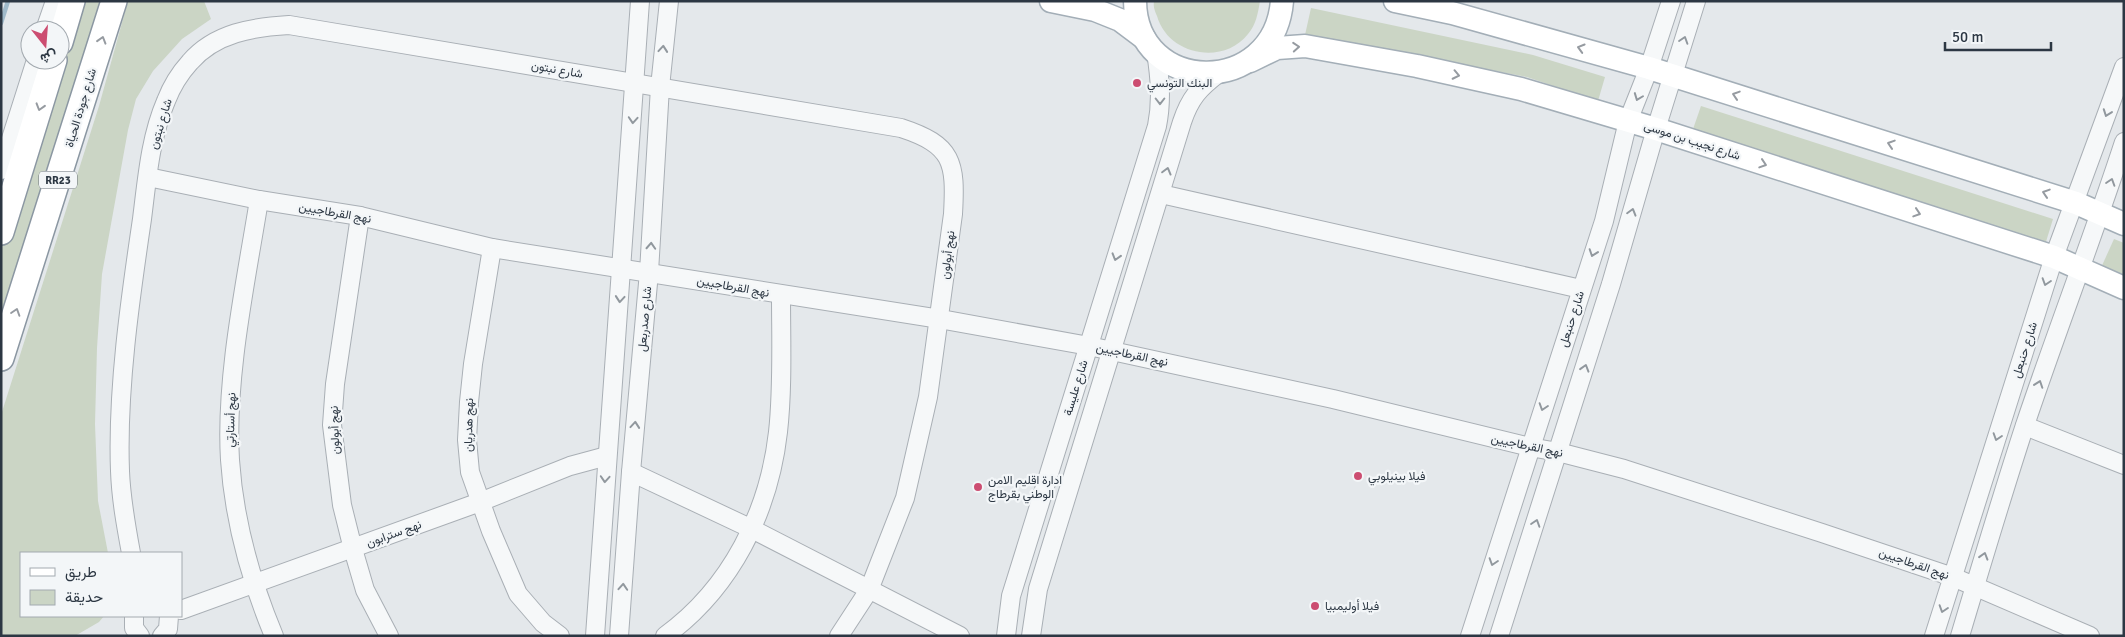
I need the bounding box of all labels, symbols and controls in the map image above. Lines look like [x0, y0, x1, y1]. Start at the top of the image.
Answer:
north arrow [20, 20, 70, 70]
scale bar [1945, 20, 2051, 52]
text: 50 m [1952, 28, 1983, 46]
one-way arrow [96, 36, 106, 44]
one-way arrow [1678, 36, 1688, 45]
one-way arrow [1292, 42, 1300, 53]
one-way arrow [1577, 43, 1585, 53]
one-way arrow [657, 44, 668, 52]
text: ش [38, 46, 59, 68]
street label: شارع نبتون [530, 58, 584, 83]
street label: شارع جودة الحياة [62, 67, 101, 150]
one-way arrow [1451, 69, 1460, 79]
place label: البنك التونسي [1147, 76, 1212, 93]
marker: البنك التونسي [1131, 77, 1143, 89]
one-way arrow [1733, 91, 1741, 101]
one-way arrow [1634, 92, 1644, 101]
street label: شارع نبتون [146, 97, 177, 151]
one-way arrow [1155, 98, 1165, 105]
one-way arrow [36, 102, 46, 110]
one-way arrow [2103, 108, 2113, 117]
one-way arrow [627, 116, 638, 124]
street label: شارع نجيب بن موسى [1642, 118, 1742, 165]
one-way arrow [1887, 140, 1896, 150]
one-way arrow [1758, 158, 1766, 168]
one-way arrow [1162, 167, 1172, 175]
road number: RR23 [39, 172, 77, 188]
one-way arrow [2105, 178, 2115, 186]
one-way arrow [2042, 189, 2051, 199]
street label: نهج القرطاجيين [297, 199, 372, 228]
one-way arrow [1913, 208, 1921, 218]
one-way arrow [1627, 209, 1637, 217]
street label: نهج أبولون [938, 230, 959, 280]
one-way arrow [645, 242, 656, 250]
one-way arrow [1589, 248, 1599, 257]
one-way arrow [1112, 252, 1122, 261]
street label: نهج القرطاجيين [695, 273, 770, 302]
one-way arrow [2042, 277, 2052, 286]
street label: شارع صدربعل [635, 286, 656, 352]
street label: شارع حنبعل [1556, 289, 1589, 349]
one-way arrow [614, 296, 625, 304]
one-way arrow [11, 308, 21, 316]
street label: شارع حنبعل [2009, 320, 2042, 380]
street label: نهج القرطاجيين [1094, 340, 1169, 371]
street label: شارع عليسة [1060, 358, 1093, 418]
one-way arrow [1579, 364, 1589, 372]
one-way arrow [2033, 381, 2043, 389]
street label: نهج أستارتي [223, 392, 241, 448]
street label: نهج هدريان [461, 398, 478, 452]
one-way arrow [1539, 403, 1549, 411]
street label: نهج أبولون [327, 405, 344, 455]
one-way arrow [629, 421, 640, 429]
street label: نهج القرطاجيين [1489, 431, 1564, 462]
one-way arrow [1993, 432, 2003, 441]
place label: فيلا بينيلوبي [1368, 469, 1426, 486]
marker: فيلا بينيلوبي [1352, 470, 1364, 482]
place label: ادارة اقليم الامن الوطني بقرطاج [988, 473, 1062, 504]
one-way arrow [600, 475, 611, 483]
marker: ادارة اقليم الامن الوطني بقرطاج [972, 481, 984, 493]
street label: نهج سترابون [364, 517, 424, 552]
one-way arrow [1530, 519, 1540, 527]
street label: نهج القرطاجيين [1877, 545, 1951, 584]
legend [20, 552, 182, 617]
one-way arrow [1979, 552, 1989, 560]
one-way arrow [1489, 557, 1499, 566]
text: طريق [65, 563, 97, 582]
one-way arrow [617, 583, 628, 591]
text: حديقة [65, 588, 103, 606]
place label: فيلا أوليمبيا [1325, 599, 1379, 614]
marker: فيلا أوليمبيا [1309, 600, 1321, 612]
one-way arrow [1939, 604, 1949, 612]

